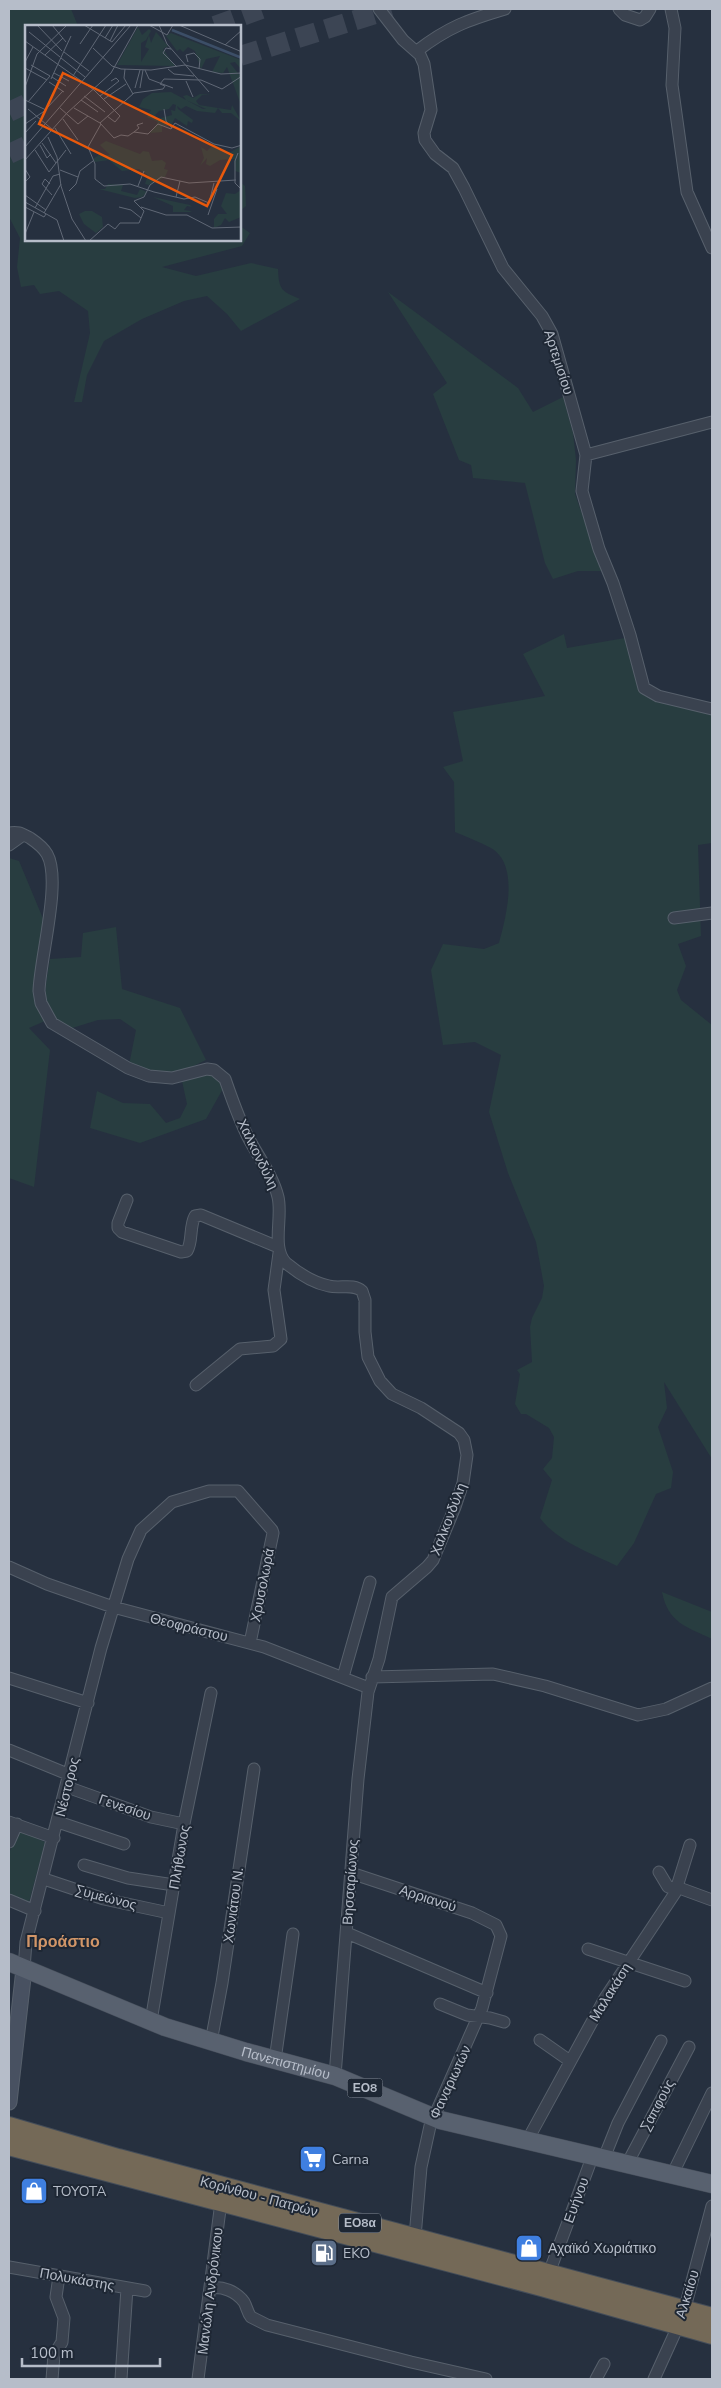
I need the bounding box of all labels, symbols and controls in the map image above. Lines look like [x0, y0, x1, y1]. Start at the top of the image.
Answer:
inset map [25, 25, 241, 241]
street label: Αρτεμισίου [539, 327, 578, 397]
street label: Χαλκονδύλη [232, 1116, 283, 1193]
street label: Χαλκονδύλη [426, 1480, 471, 1558]
street label: Χρυσολωρά [246, 1547, 279, 1624]
street label: Θεοφράστου [148, 1609, 230, 1646]
street label: Νέστορος [51, 1755, 84, 1819]
street label: Γενεσίου [96, 1790, 154, 1825]
street label: Πλήθωνος [164, 1823, 195, 1891]
street label: Βησσαρίωνος [338, 1838, 363, 1926]
street label: Χωνιάτου Ν. [219, 1866, 248, 1944]
street label: Συμεώνος [73, 1880, 139, 1915]
street label: Αρριανού [397, 1880, 459, 1917]
district label: Προάστιο [26, 1931, 100, 1953]
street label: Μαλακάση [585, 1959, 636, 2025]
street label: Πανεπιστημίου [239, 2042, 332, 2084]
street label: Φαναριωτών [425, 2042, 476, 2122]
street label: Σαπφούς [636, 2076, 679, 2134]
road number: ΕΟ8 [348, 2078, 382, 2098]
supermarket icon: Carna [298, 2144, 328, 2174]
place label: Carna [332, 2150, 369, 2169]
street label: Κορίνθου - Πατρών [198, 2172, 320, 2221]
street label: Ευήνου [559, 2175, 593, 2226]
shop icon: TOYOTA [19, 2176, 49, 2206]
place label: TOYOTA [53, 2182, 106, 2201]
road number: ΕΟ8α [339, 2214, 381, 2232]
street label: Μανώλη Ανδρόνικου [193, 2226, 228, 2356]
shop icon: Αχαϊκό Χωριάτικο [514, 2233, 544, 2263]
fuel station icon: EKO [309, 2238, 339, 2268]
place label: Αχαϊκό Χωριάτικο [548, 2239, 656, 2258]
place label: EKO [343, 2244, 370, 2263]
street label: Πολυκάστης [38, 2264, 116, 2295]
street label: Αλκαίου [671, 2268, 704, 2321]
scale bar [22, 2336, 160, 2368]
text: 100 m [30, 2343, 74, 2363]

